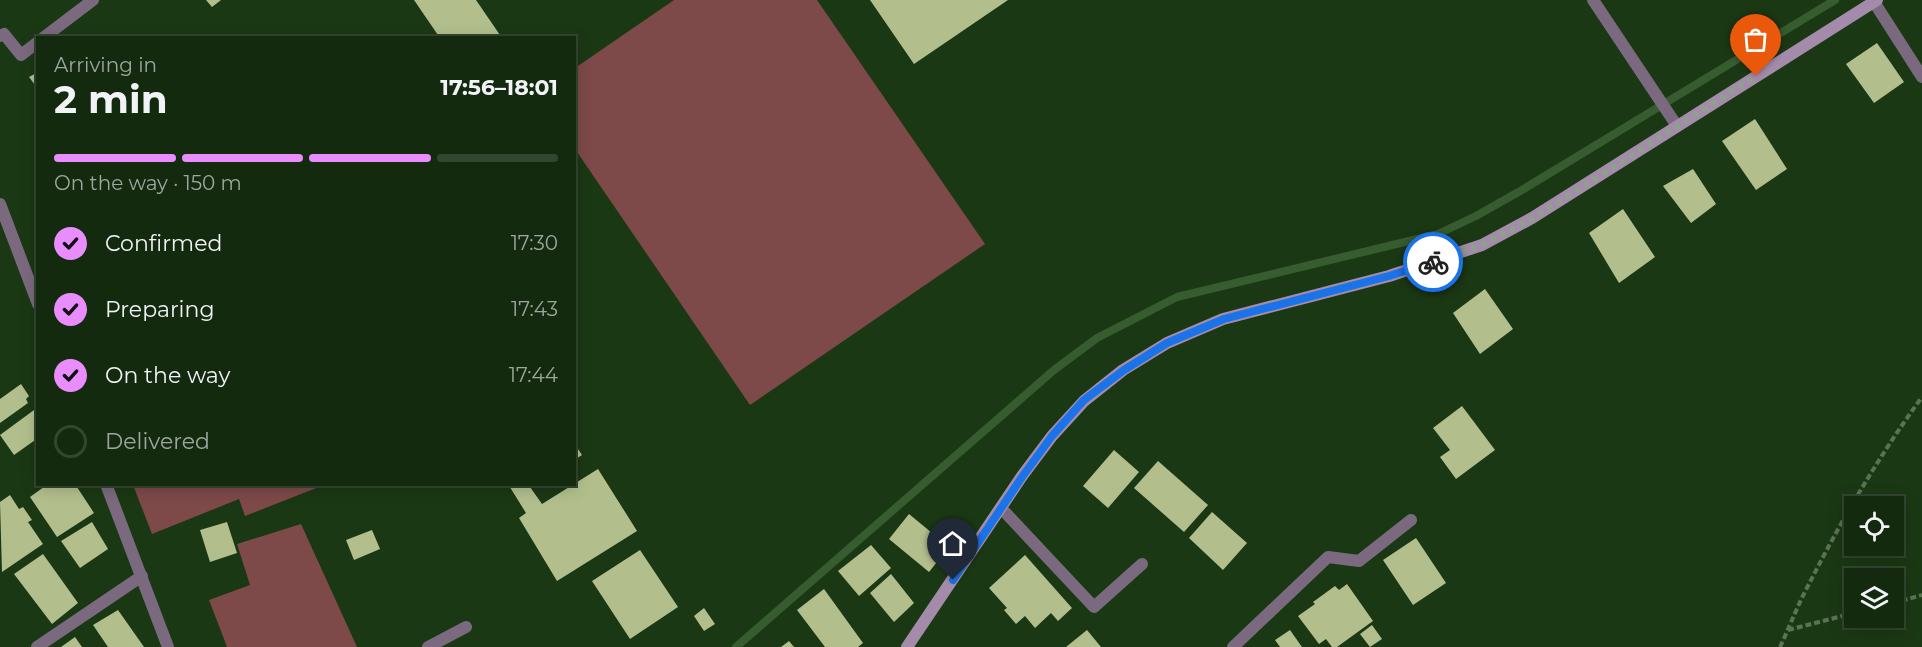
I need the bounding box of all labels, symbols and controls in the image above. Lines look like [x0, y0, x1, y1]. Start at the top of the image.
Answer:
pin [1730, 14, 1781, 76]
icon: bag [1739, 23, 1772, 56]
text: Arriving in [54, 53, 157, 77]
text: 17:56–18:01 [440, 74, 558, 101]
text: 2 min [54, 75, 168, 123]
text: On the way · 150 m [54, 171, 242, 195]
icon: check [54, 227, 87, 260]
text: Confirmed [105, 230, 222, 257]
text: 17:30 [511, 231, 558, 255]
courier [1403, 232, 1463, 292]
icon: bike [1417, 246, 1450, 279]
icon: check [54, 293, 87, 326]
text: Preparing [105, 296, 214, 323]
text: 17:43 [511, 297, 558, 321]
icon: check [54, 359, 87, 392]
text: On the way [105, 362, 230, 389]
text: 17:44 [509, 363, 558, 387]
text: Delivered [105, 428, 210, 455]
map controls [1844, 496, 1904, 628]
button: locate [1844, 496, 1904, 556]
pin [927, 518, 978, 580]
icon: home [936, 527, 969, 560]
button: layers [1844, 568, 1904, 628]

